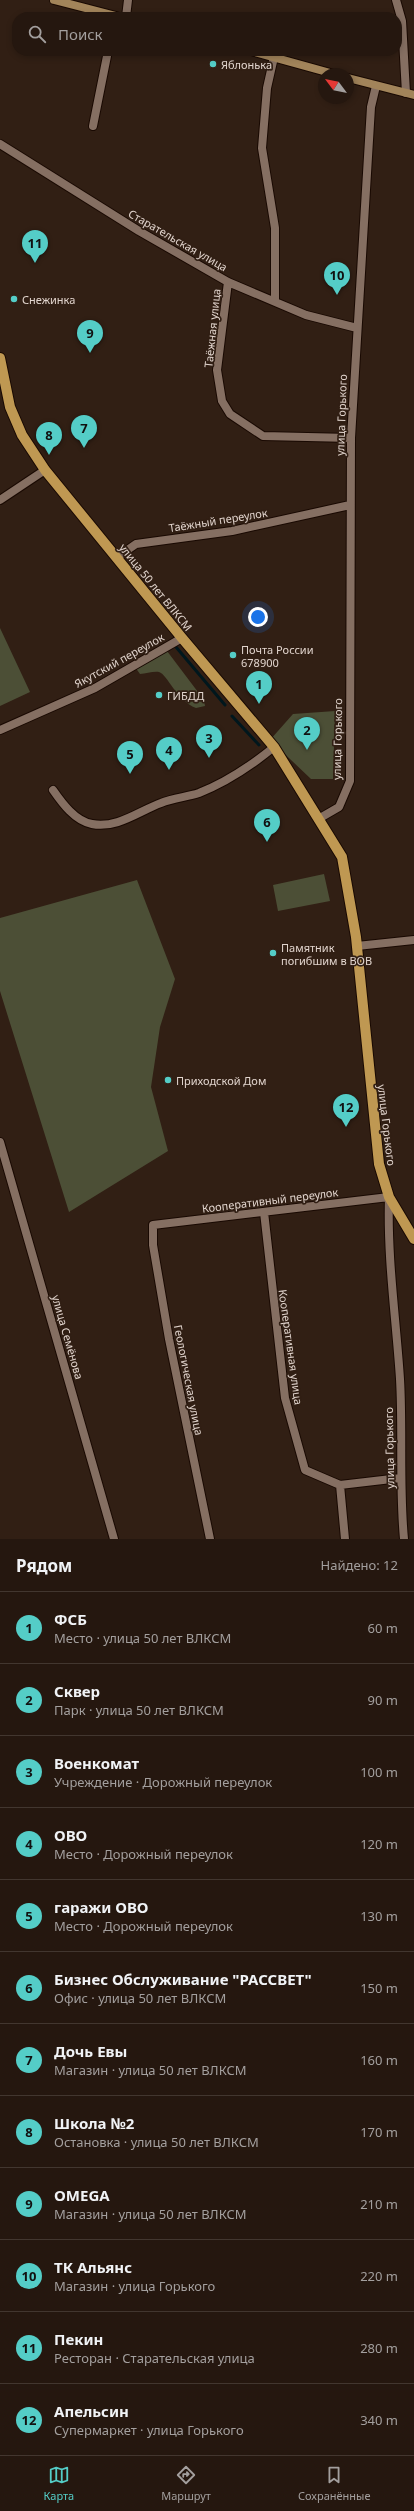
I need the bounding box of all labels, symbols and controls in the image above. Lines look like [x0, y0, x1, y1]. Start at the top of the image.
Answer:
search box [12, 12, 402, 56]
icon: search [26, 23, 48, 45]
text: Поиск [58, 24, 103, 44]
place label: Яблонька [221, 57, 272, 72]
marker: Яблонька [208, 59, 218, 69]
north arrow [318, 68, 354, 104]
street label: Старательская улица [126, 205, 230, 275]
pin: 11 [22, 230, 48, 263]
pin: 10 [324, 262, 350, 295]
street label: Таёжная улица [200, 288, 224, 368]
place label: Снежинка [22, 292, 75, 307]
marker: Снежинка [9, 294, 19, 304]
pin: 9 [77, 320, 103, 353]
street label: улица Горького [332, 374, 350, 456]
pin: 7 [71, 415, 97, 448]
pin: 8 [36, 422, 62, 455]
street label: Таёжный переулок [168, 505, 269, 535]
street label: улица 50 лет ВЛКСМ [116, 540, 196, 634]
your location [248, 607, 268, 627]
street label: Якутский переулок [72, 629, 167, 691]
place label: Почта России 678900 [241, 642, 314, 670]
marker: Почта России 678900 [228, 650, 238, 660]
pin: 1 [246, 671, 272, 704]
place label: ГИБДД [167, 688, 204, 703]
marker: ГИБДД [154, 690, 164, 700]
street label: улица Горького [329, 698, 345, 780]
pin: 2 [294, 717, 320, 750]
pin: 3 [196, 725, 222, 758]
pin: 4 [156, 737, 182, 770]
pin: 5 [117, 741, 143, 774]
pin: 6 [254, 809, 280, 842]
place label: Памятник погибшим в ВОВ [281, 940, 372, 968]
marker: Памятник погибшим в ВОВ [268, 948, 278, 958]
place label: Приходской Дом [176, 1073, 266, 1088]
marker: Приходской Дом [163, 1075, 173, 1085]
street label: улица Горького [375, 1083, 399, 1167]
pin: 12 [333, 1094, 359, 1127]
street label: Кооперативный переулок [201, 1184, 339, 1216]
street label: Кооперативная улица [275, 1288, 307, 1406]
street label: улица Семёнова [49, 1293, 87, 1381]
street label: Геологическая улица [171, 1323, 207, 1437]
street label: улица Горького [381, 1407, 397, 1489]
text: Рядом [16, 1554, 72, 1577]
text: Найдено: 12 [321, 1556, 398, 1574]
text: ФСБ [54, 1609, 87, 1629]
text: 1 [25, 1619, 33, 1637]
text: 60 m [368, 1619, 398, 1637]
text: Место · улица 50 лет ВЛКСМ [54, 1629, 231, 1647]
text: Сквер [54, 1681, 100, 1701]
text: 2 [25, 1691, 33, 1709]
text: 90 m [368, 1691, 398, 1709]
text: Парк · улица 50 лет ВЛКСМ [54, 1701, 224, 1719]
text: Военкомат [54, 1753, 139, 1773]
text: 3 [25, 1763, 33, 1781]
text: 100 m [360, 1763, 398, 1781]
text: Учреждение · Дорожный переулок [54, 1773, 272, 1791]
text: ОВО [54, 1825, 87, 1845]
text: 4 [25, 1835, 33, 1853]
text: 120 m [360, 1835, 398, 1853]
text: Место · Дорожный переулок [54, 1845, 233, 1863]
text: гаражи ОВО [54, 1897, 148, 1917]
text: 5 [25, 1907, 33, 1925]
text: 130 m [360, 1907, 398, 1925]
text: Место · Дорожный переулок [54, 1917, 233, 1935]
text: Бизнес Обслуживание "РАССВЕТ" [54, 1969, 312, 1989]
text: 6 [25, 1979, 33, 1997]
text: 150 m [360, 1979, 398, 1997]
text: Офис · улица 50 лет ВЛКСМ [54, 1989, 226, 2007]
text: Дочь Евы [54, 2041, 127, 2061]
text: 7 [25, 2051, 33, 2069]
text: 160 m [360, 2051, 398, 2069]
text: Магазин · улица 50 лет ВЛКСМ [54, 2061, 247, 2079]
text: Школа №2 [54, 2113, 134, 2133]
text: 8 [25, 2123, 33, 2141]
text: 170 m [360, 2123, 398, 2141]
text: Остановка · улица 50 лет ВЛКСМ [54, 2133, 259, 2151]
text: OMEGA [54, 2185, 110, 2205]
text: 9 [25, 2195, 33, 2213]
text: 210 m [360, 2195, 398, 2213]
text: Магазин · улица 50 лет ВЛКСМ [54, 2205, 247, 2223]
text: ТК Альянс [54, 2257, 132, 2277]
text: 10 [22, 2267, 36, 2285]
text: 220 m [360, 2267, 398, 2285]
text: Магазин · улица Горького [54, 2277, 215, 2295]
text: Пекин [54, 2329, 103, 2349]
text: 11 [22, 2339, 36, 2357]
text: 280 m [360, 2339, 398, 2357]
text: Ресторан · Старательская улица [54, 2349, 255, 2367]
text: Апельсин [54, 2401, 129, 2421]
text: 12 [22, 2411, 36, 2429]
text: 340 m [360, 2411, 398, 2429]
text: Супермаркет · улица Горького [54, 2421, 244, 2439]
tab: Карта [44, 2464, 74, 2503]
tab: Маршрут [161, 2464, 211, 2503]
tab: Сохранённые [298, 2464, 370, 2503]

